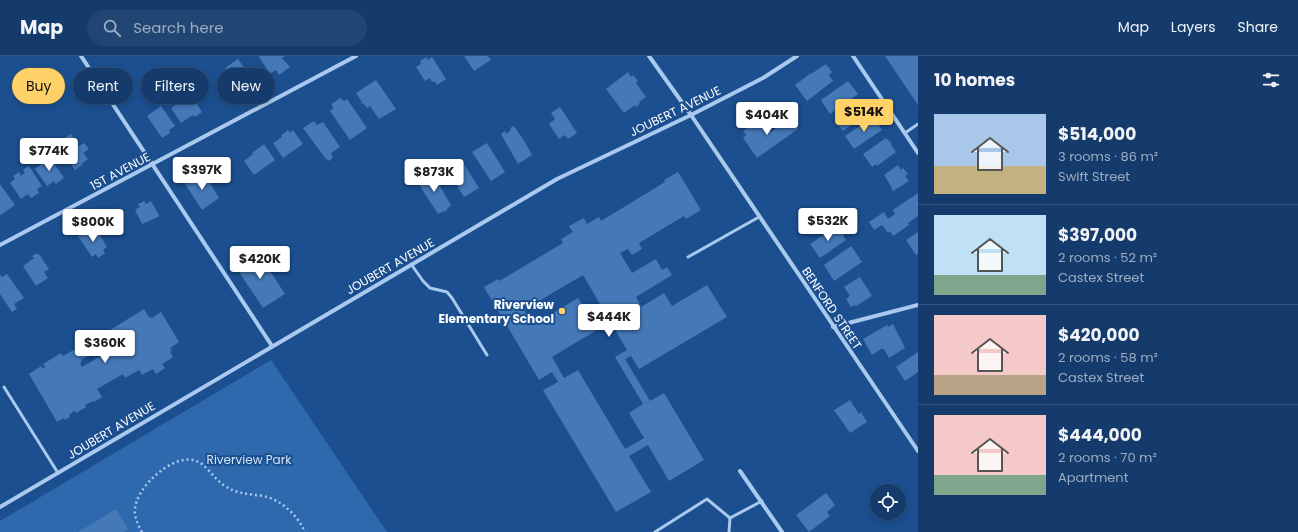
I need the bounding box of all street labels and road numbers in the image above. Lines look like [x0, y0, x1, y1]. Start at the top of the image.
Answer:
street label: JOUBERT AVENUE [627, 82, 723, 140]
street label: 1ST AVENUE [87, 148, 153, 194]
street label: JOUBERT AVENUE [343, 234, 437, 298]
street label: BENFORD STREET [798, 263, 866, 353]
street label: JOUBERT AVENUE [64, 397, 158, 463]

